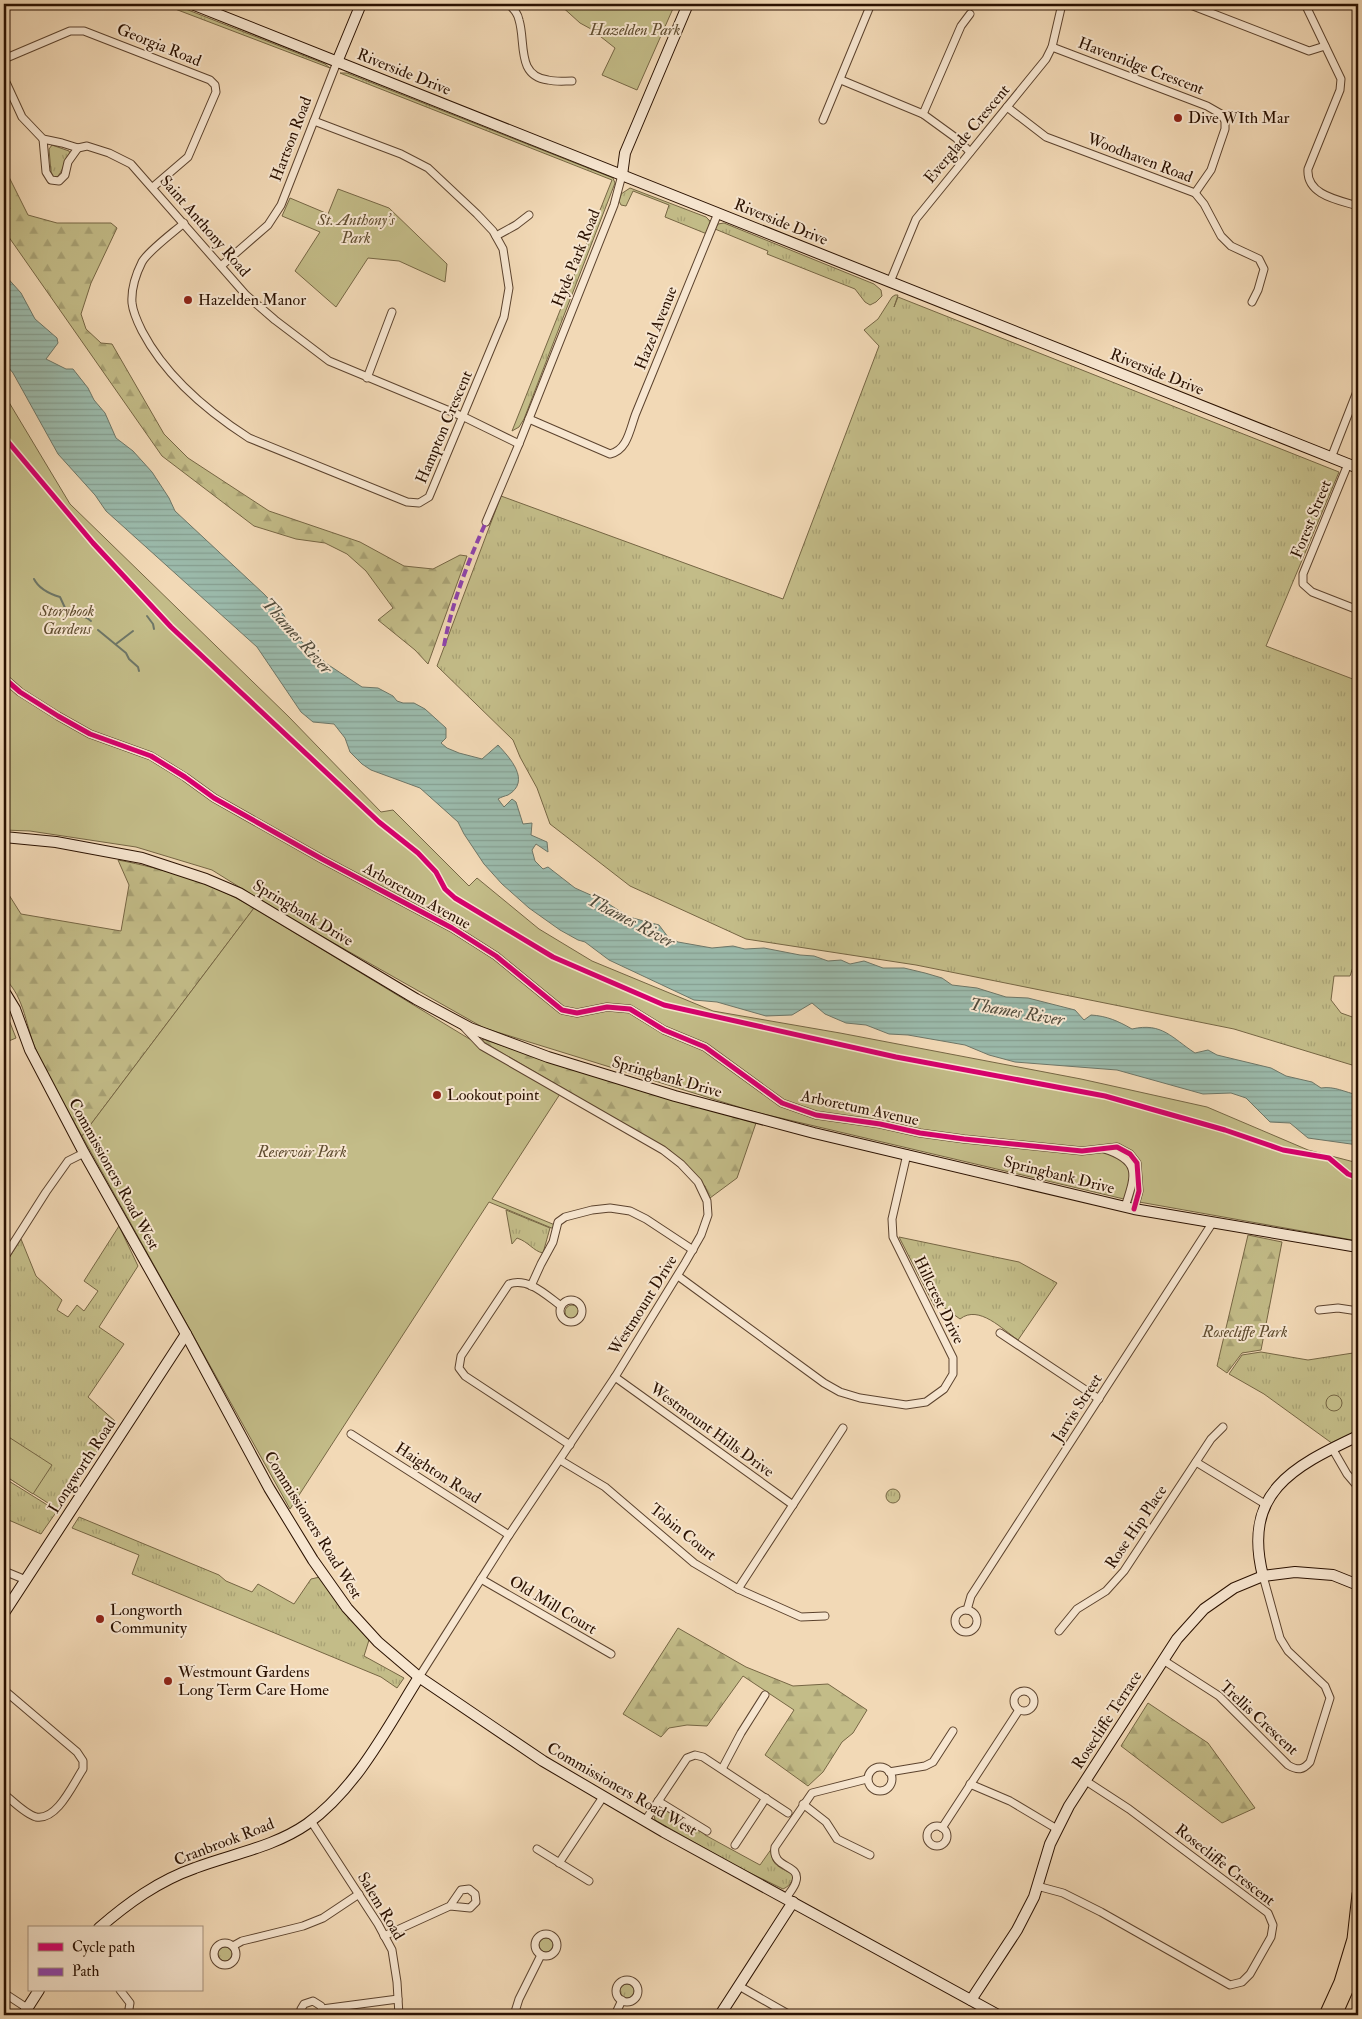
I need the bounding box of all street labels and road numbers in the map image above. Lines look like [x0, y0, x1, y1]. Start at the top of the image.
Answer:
street label: Georgia Road [114, 19, 204, 71]
street label: Havenridge Crescent [1075, 33, 1207, 99]
street label: Riverside Drive [354, 44, 454, 100]
street label: Everglade Crescent [920, 80, 1014, 188]
street label: Hartson Road [266, 94, 316, 184]
street label: Woodhaven Road [1084, 128, 1196, 187]
street label: Saint Anthony Road [155, 171, 255, 281]
street label: Riverside Drive [731, 194, 831, 250]
street label: Hyde Park Road [547, 206, 605, 310]
street label: Hazel Avenue [630, 283, 682, 372]
street label: Riverside Drive [1107, 344, 1207, 400]
street label: Hampton Crescent [411, 368, 478, 487]
street label: Forest Street [1286, 477, 1336, 561]
street label: Arboretum Avenue [359, 858, 475, 934]
street label: Springbank Drive [249, 875, 357, 952]
street label: Springbank Drive [609, 1052, 725, 1103]
street label: Arboretum Avenue [798, 1086, 921, 1130]
street label: Commissioners Road West [64, 1095, 164, 1253]
street label: Springbank Drive [1001, 1152, 1117, 1199]
street label: Westmount Drive [604, 1251, 682, 1359]
street label: Hillcrest Drive [909, 1253, 969, 1347]
street label: Jarvis Street [1047, 1370, 1107, 1447]
street label: Westmount Hills Drive [645, 1378, 778, 1482]
street label: Longworth Road [44, 1415, 120, 1517]
street label: Haighton Road [391, 1438, 485, 1508]
street label: Commissioners Road West [259, 1448, 367, 1602]
street label: Rose Hip Place [1101, 1481, 1172, 1573]
street label: Tobin Court [646, 1499, 720, 1565]
street label: Old Mill Court [506, 1571, 600, 1639]
street label: Rosecliffe Terrace [1068, 1667, 1146, 1773]
street label: Trellis Crescent [1216, 1677, 1302, 1759]
street label: Commissioners Road West [543, 1738, 701, 1840]
street label: Cranbrook Road [171, 1814, 277, 1870]
street label: Rosecliffe Crescent [1171, 1820, 1279, 1910]
street label: Salem Road [353, 1869, 409, 1944]

